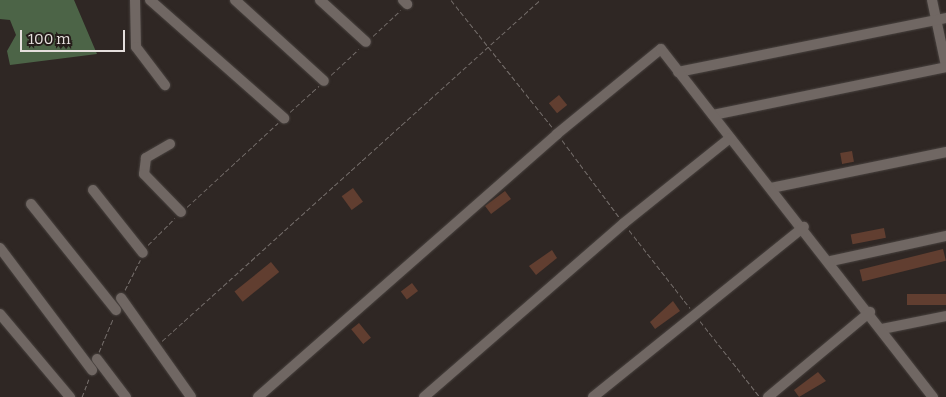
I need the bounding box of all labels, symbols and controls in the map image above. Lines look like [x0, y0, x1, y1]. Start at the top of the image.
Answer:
scale bar [22, 20, 128, 52]
text: 100 m [28, 30, 71, 48]

